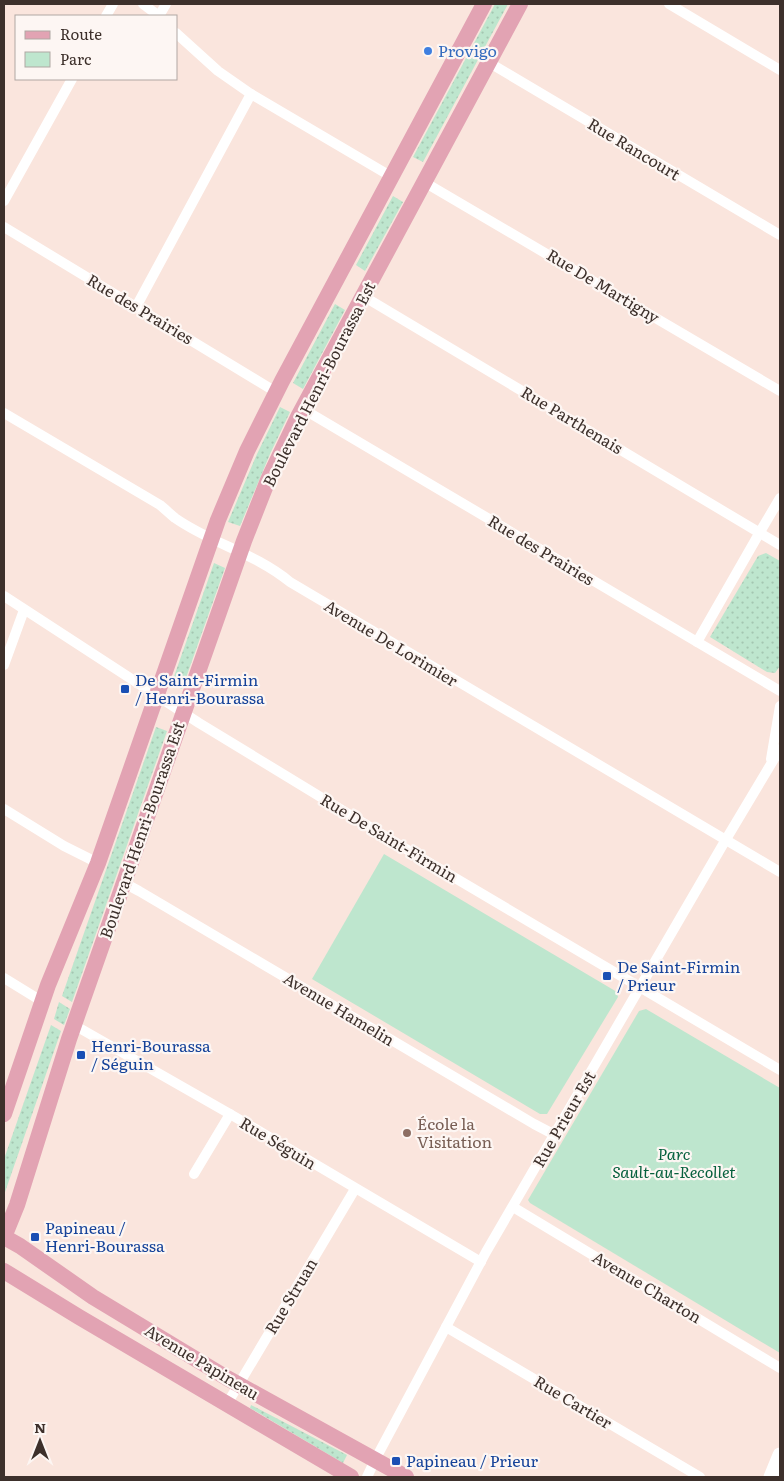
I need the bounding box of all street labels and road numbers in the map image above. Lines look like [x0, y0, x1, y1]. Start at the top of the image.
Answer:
street label: Rue Rancourt [584, 111, 686, 186]
street label: Rue De Martigny [543, 242, 665, 329]
street label: Rue des Prairies [83, 267, 198, 349]
street label: Boulevard Henri-Bourassa Est [256, 276, 381, 490]
street label: Rue Parthenais [517, 379, 628, 459]
street label: Rue des Prairies [484, 508, 599, 590]
street label: Avenue De Lorimier [320, 593, 463, 692]
street label: Boulevard Henri-Bourassa Est [93, 718, 190, 941]
street label: Rue De Saint-Firmin [316, 787, 463, 888]
street label: Avenue Hamelin [279, 965, 400, 1051]
street label: Rue Prieur Est [526, 1065, 601, 1171]
street label: Rue Séguin [236, 1110, 322, 1175]
street label: Avenue Charton [589, 1244, 707, 1328]
street label: Rue Struan [258, 1253, 322, 1338]
street label: Avenue Papineau [141, 1317, 264, 1405]
street label: Rue Cartier [530, 1368, 617, 1434]

